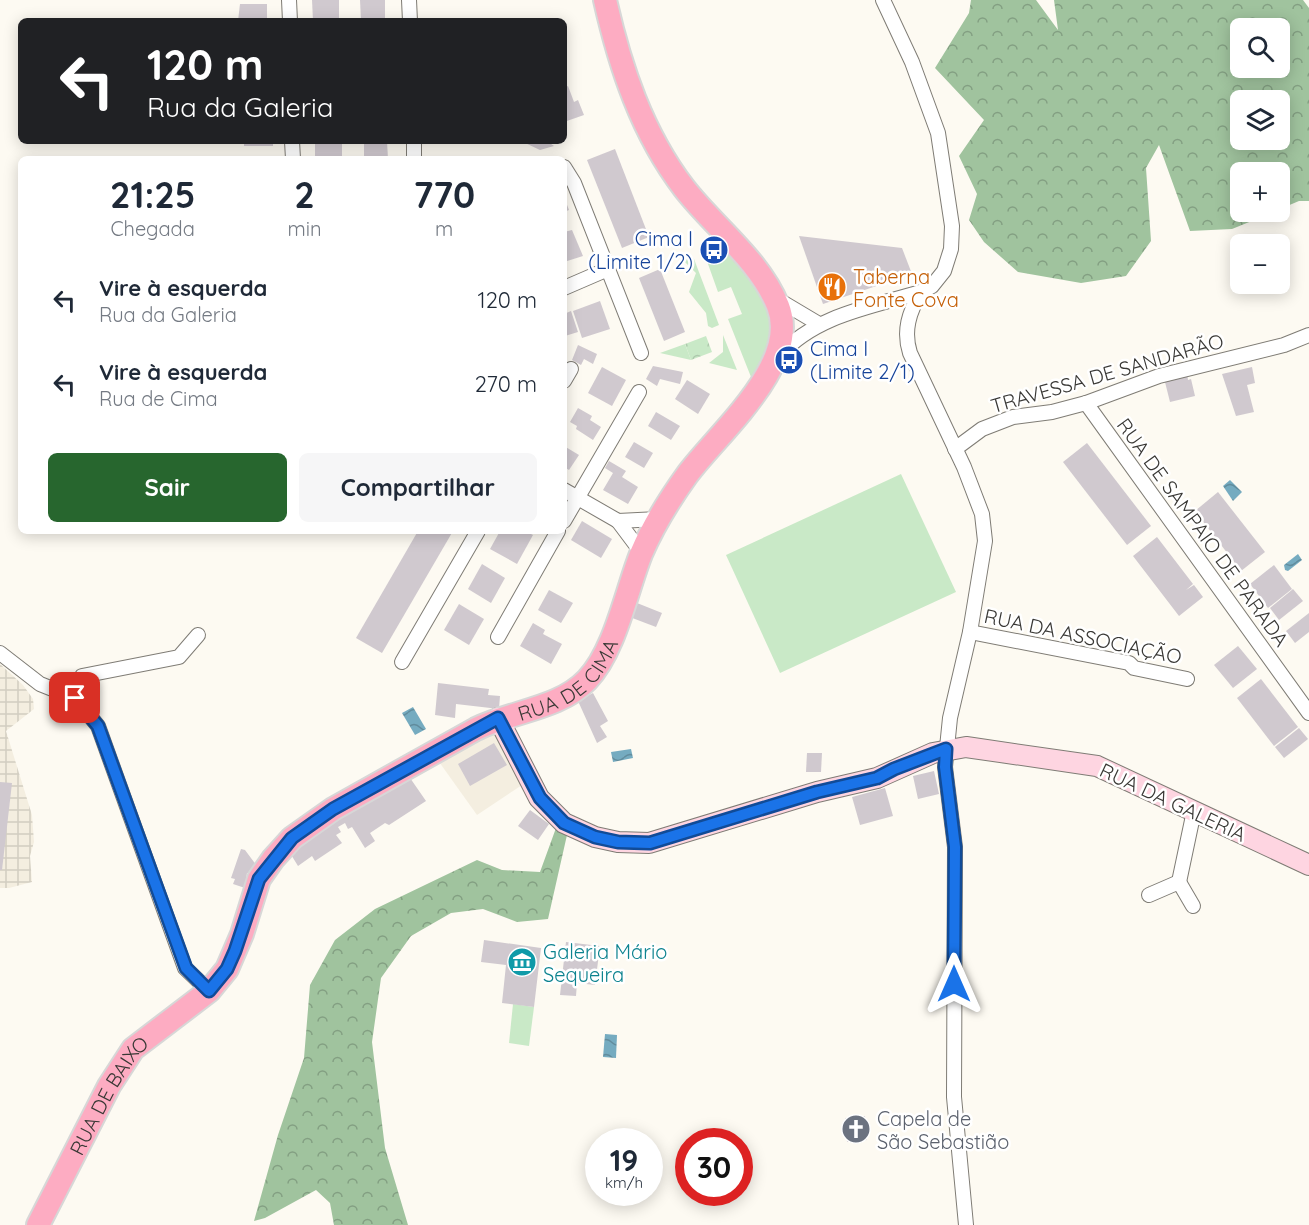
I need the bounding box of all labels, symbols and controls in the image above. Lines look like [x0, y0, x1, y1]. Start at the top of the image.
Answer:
map controls [1230, 18, 1290, 294]
button: search [1230, 18, 1290, 78]
text: 120 m [147, 38, 264, 91]
icon: left [48, 42, 126, 120]
text: Rua da Galeria [147, 90, 333, 124]
button: layers [1230, 90, 1290, 150]
button: + [1230, 162, 1290, 222]
text: 21:25 [110, 172, 195, 217]
text: 2 [294, 172, 315, 217]
text: 770 [413, 172, 475, 217]
text: Chegada [111, 216, 195, 241]
text: min [287, 216, 321, 241]
text: m [435, 216, 453, 241]
place label: Cima I (Limite 1/2) [588, 226, 693, 274]
bus stop icon: Cima I (Limite 1/2) [698, 234, 730, 266]
button: − [1230, 234, 1290, 294]
place label: Taberna Fonte Cova [853, 264, 959, 312]
restaurant icon: Taberna Fonte Cova [816, 271, 848, 303]
text: Vire à esquerda [99, 274, 267, 302]
icon: left [48, 284, 81, 317]
text: 120 m [478, 286, 537, 314]
text: Rua da Galeria [99, 302, 237, 327]
street label: TRAVESSA DE SANDARÃO [988, 328, 1226, 418]
place label: Cima I (Limite 2/1) [810, 336, 915, 384]
bus stop icon: Cima I (Limite 2/1) [773, 344, 805, 376]
text: Vire à esquerda [99, 358, 267, 386]
icon: left [48, 368, 81, 401]
text: 270 m [475, 370, 537, 398]
text: Rua de Cima [99, 386, 218, 411]
street label: RUA DE SAMPAIO DE PARADA [1112, 413, 1294, 651]
button: Sair [48, 453, 287, 522]
button: Compartilhar [299, 453, 537, 522]
street label: RUA DA ASSOCIAÇÃO [982, 603, 1184, 669]
street label: RUA DE CIMA [515, 635, 623, 726]
pin [49, 672, 100, 723]
icon: arrive [58, 681, 91, 714]
street label: RUA DA GALERIA [1096, 757, 1250, 847]
place label: Galeria Mário Sequeira [543, 939, 667, 987]
museum icon: Galeria Mário Sequeira [506, 946, 538, 978]
position arrow [922, 952, 986, 1016]
street label: RUA DE BAIXO [64, 1030, 153, 1159]
place label: Capela de São Sebastião [877, 1106, 1009, 1154]
church icon: Capela de São Sebastião [840, 1113, 872, 1145]
speed limit sign: 30 [675, 1128, 753, 1206]
text: 19 [610, 1141, 638, 1179]
text: km/h [605, 1173, 643, 1192]

